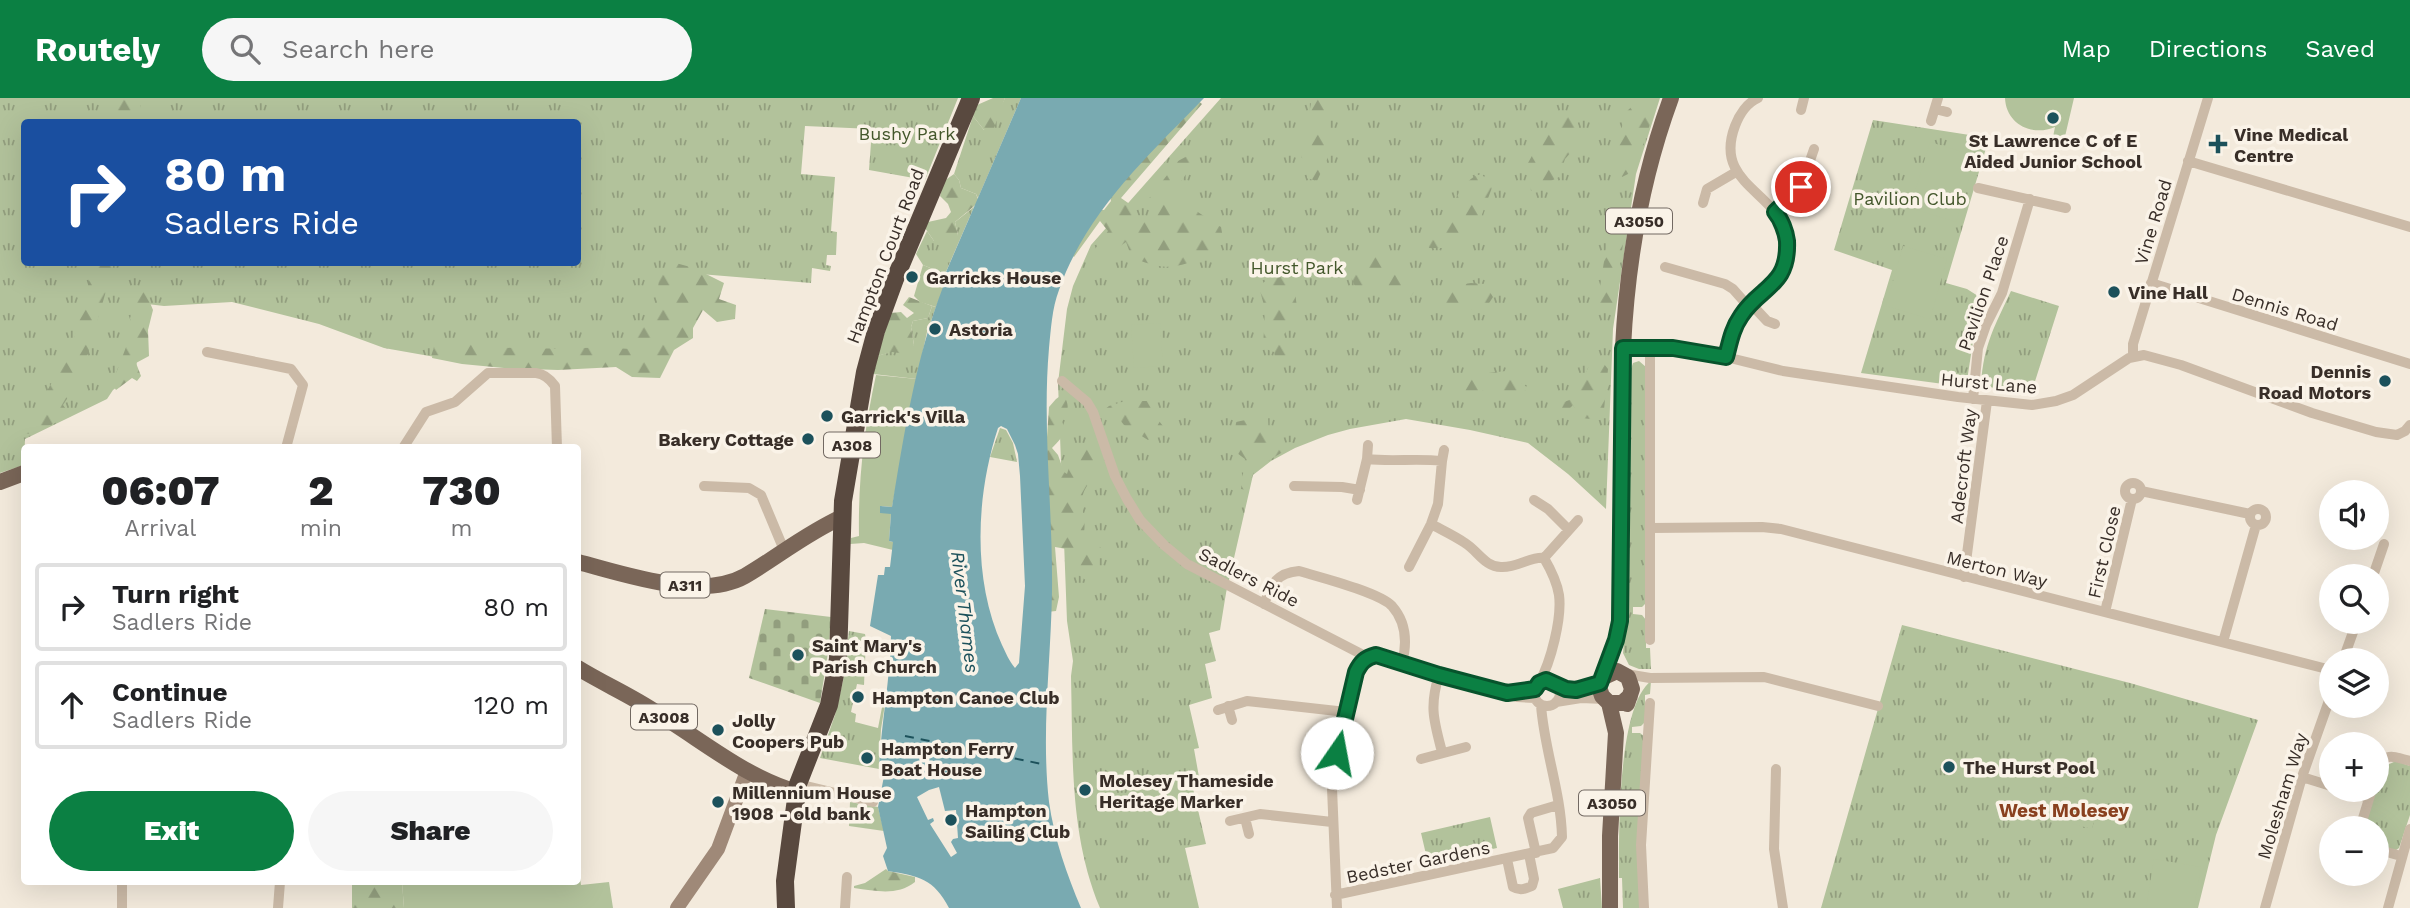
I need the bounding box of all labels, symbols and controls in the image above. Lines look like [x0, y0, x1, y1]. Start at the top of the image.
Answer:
search box [202, 18, 692, 81]
text: Routely [35, 30, 160, 69]
icon: search [226, 30, 264, 68]
text: Search here [282, 34, 434, 64]
text: Map [2062, 35, 2111, 63]
text: Directions [2149, 35, 2267, 63]
text: Saved [2305, 35, 2375, 63]
marker: St Lawrence C of E Aided Junior School [2045, 110, 2061, 126]
park label: Bushy Park [859, 123, 955, 144]
place label: Vine Medical Centre [2234, 124, 2348, 166]
place label: St Lawrence C of E Aided Junior School [1964, 130, 2142, 172]
marker: Vine Medical Centre [2208, 134, 2228, 154]
text: 80 m [164, 145, 286, 203]
icon: right [49, 147, 140, 238]
pin [1771, 157, 1831, 217]
street label: Hampton Court Road [842, 165, 928, 347]
icon: arrive [1782, 168, 1820, 206]
street label: Vine Road [2130, 177, 2176, 267]
park label: Pavilion Club [1853, 188, 1967, 209]
text: Sadlers Ride [164, 204, 359, 242]
road number: A3050 [1606, 209, 1672, 234]
street label: Pavilion Place [1953, 233, 2013, 353]
park label: Hurst Park [1250, 257, 1344, 278]
place label: Garricks House [926, 267, 1061, 288]
marker: Garricks House [904, 269, 920, 285]
place label: Vine Hall [2128, 282, 2208, 303]
street label: Dennis Road [2229, 283, 2341, 335]
marker: Vine Hall [2106, 284, 2122, 300]
place label: Astoria [949, 319, 1013, 340]
marker: Astoria [927, 321, 943, 337]
place label: Dennis Road Motors [2258, 361, 2371, 403]
street label: Hurst Lane [1940, 368, 2038, 398]
marker: Dennis Road Motors [2377, 373, 2393, 389]
place label: Garrick's Villa [841, 406, 966, 427]
street label: Adecroft Way [1946, 406, 1981, 525]
marker: Garrick's Villa [819, 408, 835, 424]
place label: Bakery Cottage [658, 429, 794, 450]
marker: Bakery Cottage [800, 431, 816, 447]
road number: A308 [824, 432, 880, 458]
text: 06:07 [101, 466, 220, 515]
text: 2 [308, 466, 334, 515]
text: 730 [422, 466, 501, 515]
map controls [2319, 480, 2389, 886]
button: sound [2319, 480, 2389, 550]
street label: First Close [2083, 504, 2125, 600]
text: Arrival [124, 515, 196, 542]
text: min [300, 515, 342, 542]
text: m [451, 515, 472, 542]
street label: Sadlers Ride [1195, 543, 1303, 611]
street label: Merton Way [1944, 546, 2050, 592]
water label: River Thames [946, 550, 984, 674]
button: search [2319, 564, 2389, 634]
road number: A311 [660, 572, 710, 598]
text: Turn right [112, 579, 239, 609]
icon: right [53, 588, 91, 626]
text: 80 m [483, 592, 549, 622]
text: Sadlers Ride [112, 609, 252, 636]
place label: Saint Mary's Parish Church [812, 635, 937, 677]
marker: Saint Mary's Parish Church [790, 647, 806, 663]
button: layers [2319, 648, 2389, 718]
text: Continue [112, 677, 228, 707]
icon: ahead [53, 686, 91, 724]
place label: Hampton Canoe Club [872, 687, 1060, 708]
marker: Hampton Canoe Club [850, 689, 866, 705]
text: 120 m [474, 690, 549, 720]
road number: A3008 [631, 704, 697, 730]
text: Sadlers Ride [112, 707, 252, 734]
place label: Jolly Coopers Pub [732, 710, 844, 752]
position arrow [1300, 716, 1374, 790]
marker: Jolly Coopers Pub [710, 722, 726, 738]
street label: Molesham Way [2253, 730, 2311, 862]
button: + [2319, 732, 2389, 802]
place label: Hampton Ferry Boat House [881, 738, 1015, 780]
marker: Hampton Ferry Boat House [859, 750, 875, 766]
place label: The Hurst Pool [1963, 757, 2095, 778]
marker: The Hurst Pool [1941, 759, 1957, 775]
place label: Molesey Thameside Heritage Marker [1099, 770, 1274, 812]
place label: Millennium House 1908 - old bank [732, 782, 892, 824]
marker: Molesey Thameside Heritage Marker [1077, 782, 1093, 798]
road number: A3050 [1579, 790, 1645, 816]
button: Exit [49, 791, 294, 871]
button: Share [308, 791, 553, 871]
marker: Millennium House 1908 - old bank [710, 794, 726, 810]
district label: West Molesey [1999, 799, 2129, 822]
place label: Hampton Sailing Club [965, 800, 1070, 842]
marker: Hampton Sailing Club [943, 812, 959, 828]
button: − [2319, 816, 2389, 886]
street label: Bedster Gardens [1344, 837, 1492, 887]

